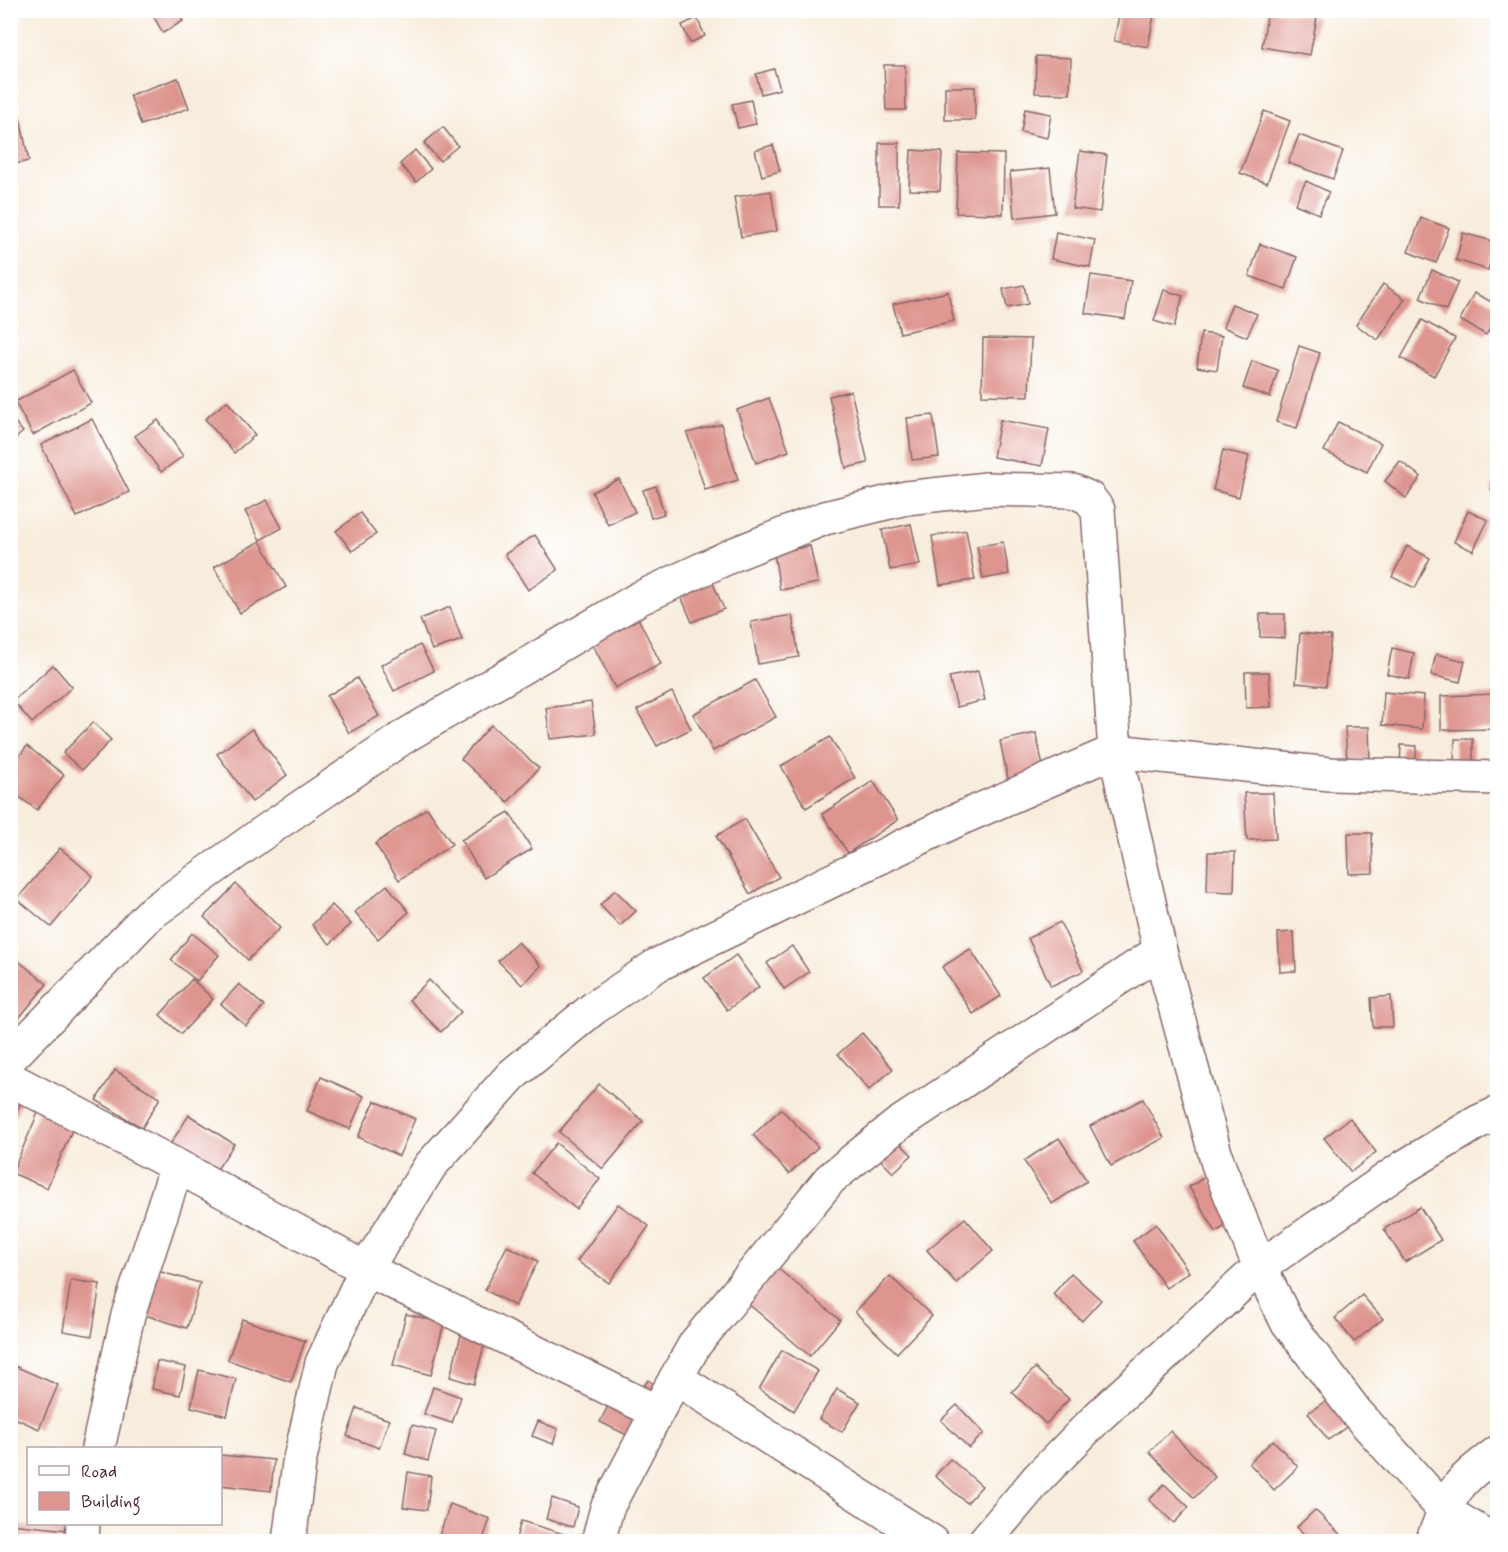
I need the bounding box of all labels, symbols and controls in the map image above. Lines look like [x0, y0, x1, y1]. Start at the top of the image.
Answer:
legend [27, 1447, 222, 1525]
text: Road [81, 1460, 117, 1484]
text: Building [81, 1490, 141, 1516]

